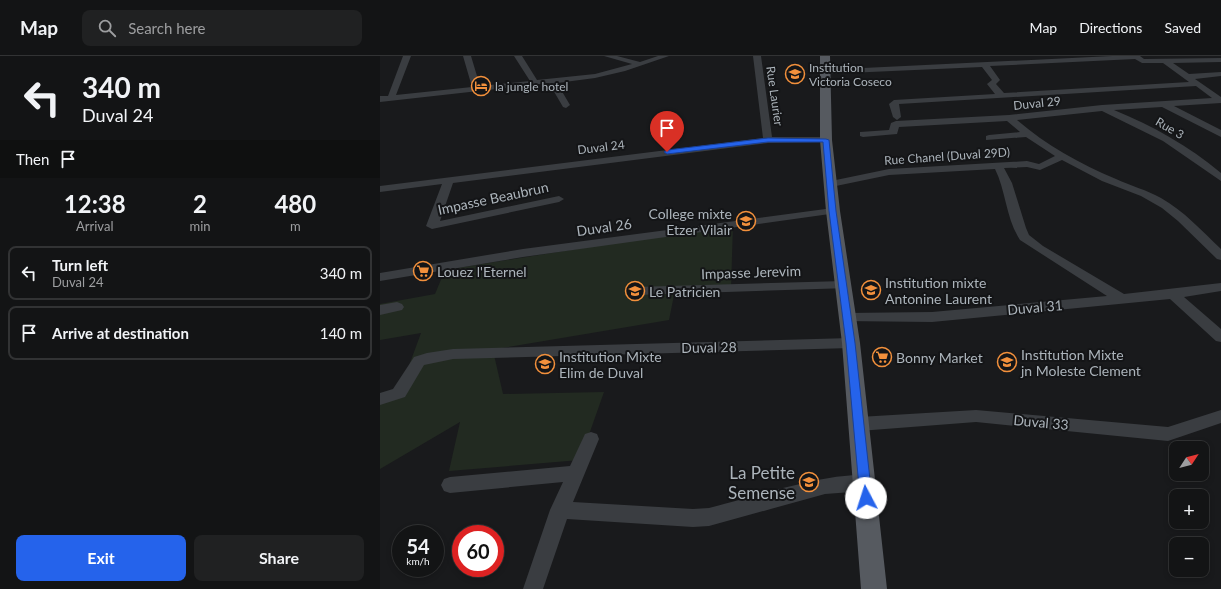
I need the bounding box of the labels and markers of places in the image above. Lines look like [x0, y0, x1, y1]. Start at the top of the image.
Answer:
place label: Institution Victoria Coseco [809, 60, 892, 89]
school or university icon: Institution Victoria Coseco [784, 63, 806, 85]
hotel icon: la jungle hotel [470, 75, 492, 97]
place label: la jungle hotel [495, 79, 568, 94]
pin [650, 111, 684, 152]
place label: College mixte Etzer Vilair [648, 205, 732, 238]
school or university icon: College mixte Etzer Vilair [735, 210, 757, 232]
supermarket icon: Louez l'Eternel [412, 260, 434, 282]
place label: Louez l'Eternel [437, 263, 527, 280]
place label: Institution mixte Antonine Laurent [885, 274, 992, 307]
school or university icon: Institution mixte Antonine Laurent [860, 279, 882, 301]
school or university icon: Le Patricien [624, 280, 646, 302]
place label: Le Patricien [649, 283, 720, 300]
supermarket icon: Bonny Market [871, 346, 893, 368]
place label: Institution Mixte jn Moleste Clement [1020, 346, 1141, 379]
place label: Institution Mixte Elim de Duval [559, 348, 662, 381]
place label: Bonny Market [896, 349, 983, 366]
school or university icon: Institution Mixte jn Moleste Clement [996, 351, 1018, 373]
school or university icon: Institution Mixte Elim de Duval [534, 353, 556, 375]
place label: La Petite Semense [728, 462, 795, 503]
school or university icon: La Petite Semense [798, 471, 820, 493]

